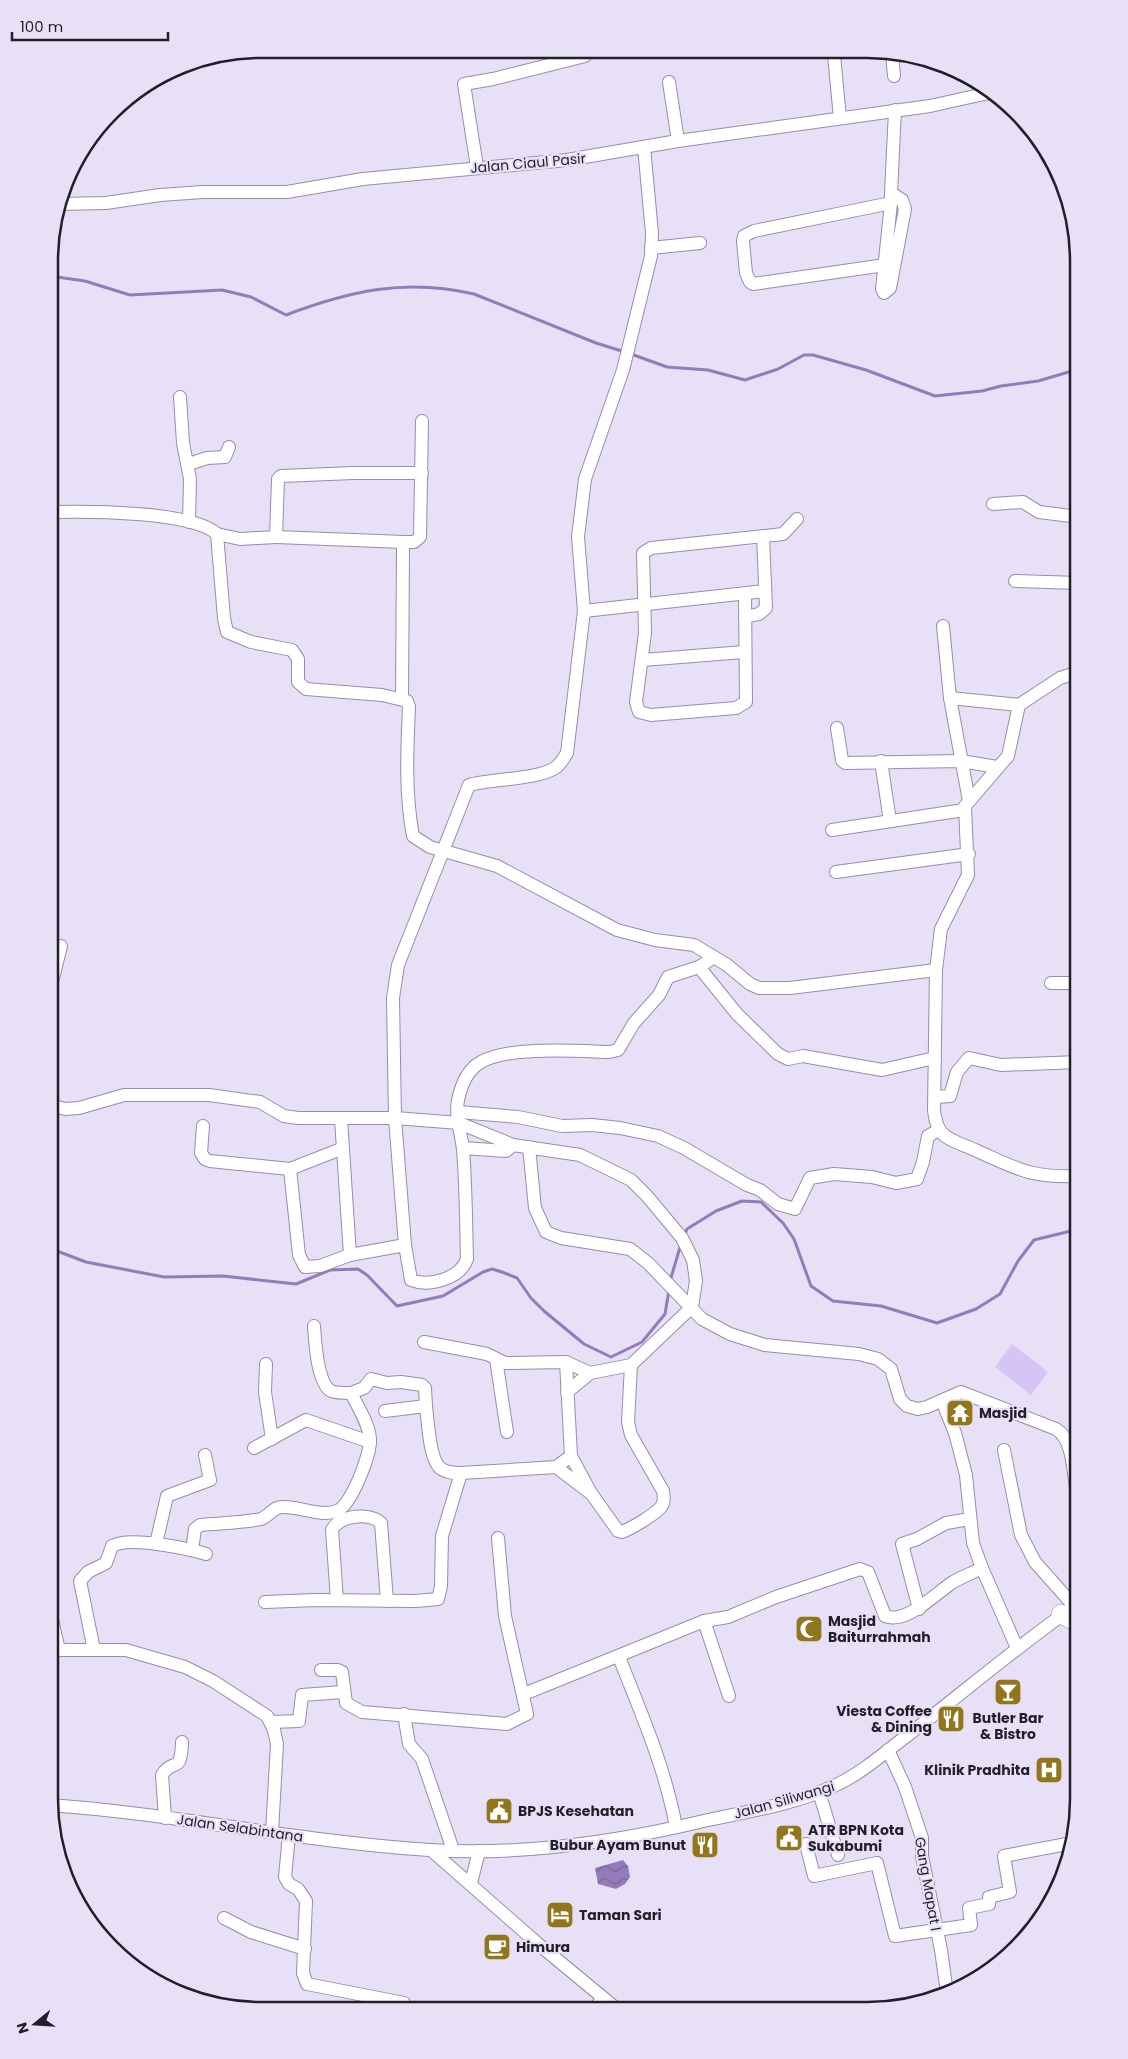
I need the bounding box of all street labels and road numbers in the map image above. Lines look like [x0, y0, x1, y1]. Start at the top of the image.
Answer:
street label: Jalan Ciaul Pasir [469, 148, 587, 178]
street label: Jalan Siliwangi [731, 1776, 837, 1824]
street label: Jalan Selabintana [176, 1809, 304, 1847]
street label: Gang Mapat I [910, 1835, 946, 1933]

